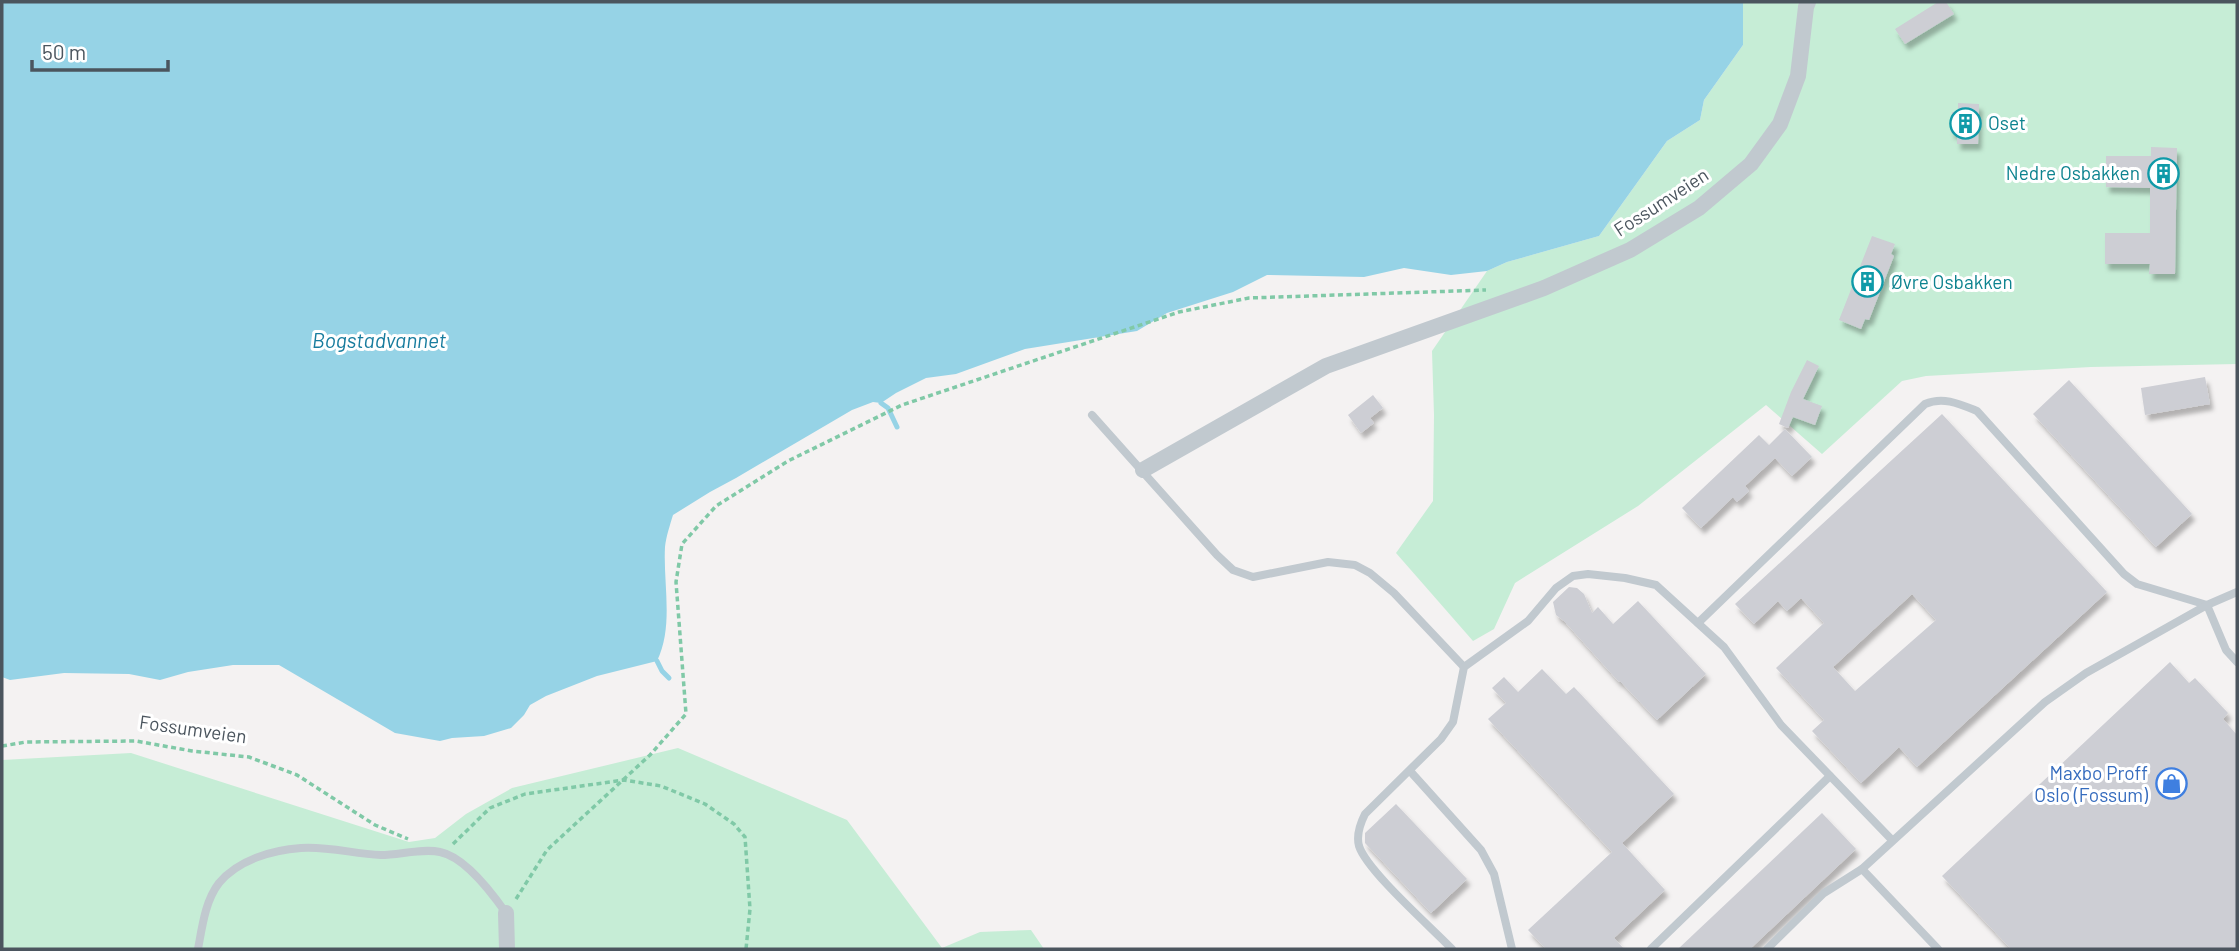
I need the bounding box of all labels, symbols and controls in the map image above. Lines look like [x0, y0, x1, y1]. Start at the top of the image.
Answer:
scale bar [32, 28, 168, 72]
text: 50 m [42, 39, 86, 64]
building icon: Oset [1948, 106, 1982, 140]
place label: Oset [1988, 111, 2026, 134]
building icon: Nedre Osbakken [2146, 156, 2180, 190]
place label: Nedre Osbakken [2006, 161, 2140, 184]
street label: Fossumveien [1609, 162, 1712, 241]
building icon: Øvre Osbakken [1851, 265, 1885, 299]
place label: Øvre Osbakken [1891, 270, 2013, 293]
water label: Bogstadvannet [312, 327, 447, 352]
street label: Fossumveien [138, 710, 248, 747]
place label: Maxbo Proff Oslo (Fossum) [2034, 761, 2149, 806]
shop icon: Maxbo Proff Oslo (Fossum) [2154, 767, 2188, 801]

